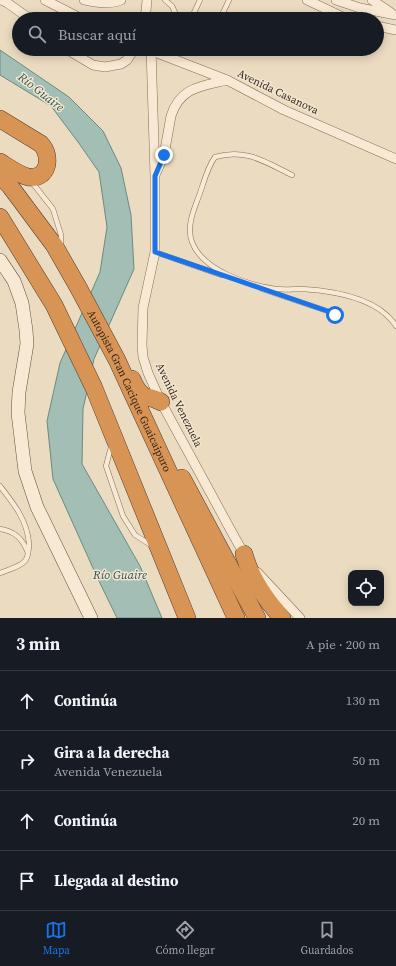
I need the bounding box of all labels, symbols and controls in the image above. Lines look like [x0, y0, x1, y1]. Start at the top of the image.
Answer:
search box [12, 12, 384, 56]
icon: search [26, 23, 48, 45]
text: Buscar aquí [58, 24, 136, 45]
street label: Avenida Casanova [235, 66, 321, 118]
water label: Río Guaire [14, 68, 67, 115]
route end [155, 146, 173, 164]
route start [326, 306, 344, 324]
street label: Autopista Gran Cacique Guaicaipuro [84, 307, 175, 474]
street label: Avenida Venezuela [152, 361, 206, 450]
water label: Río Guaire [92, 567, 147, 583]
map controls [348, 570, 384, 606]
button: locate [348, 570, 384, 606]
text: 3 min [16, 632, 60, 656]
text: A pie · 200 m [306, 636, 380, 653]
icon: ahead [16, 690, 38, 712]
text: Continúa [54, 690, 117, 711]
text: 130 m [346, 692, 380, 709]
text: Gira a la derecha [54, 742, 169, 763]
icon: right [16, 750, 38, 772]
text: 50 m [352, 752, 380, 769]
text: Avenida Venezuela [54, 763, 162, 780]
icon: ahead [16, 810, 38, 832]
text: Continúa [54, 810, 117, 831]
text: 20 m [352, 812, 380, 829]
icon: arrive [16, 870, 38, 892]
text: Llegada al destino [54, 870, 179, 891]
tab: Mapa [43, 919, 70, 958]
tab: Cómo llegar [155, 919, 215, 958]
tab: Guardados [300, 919, 353, 958]

